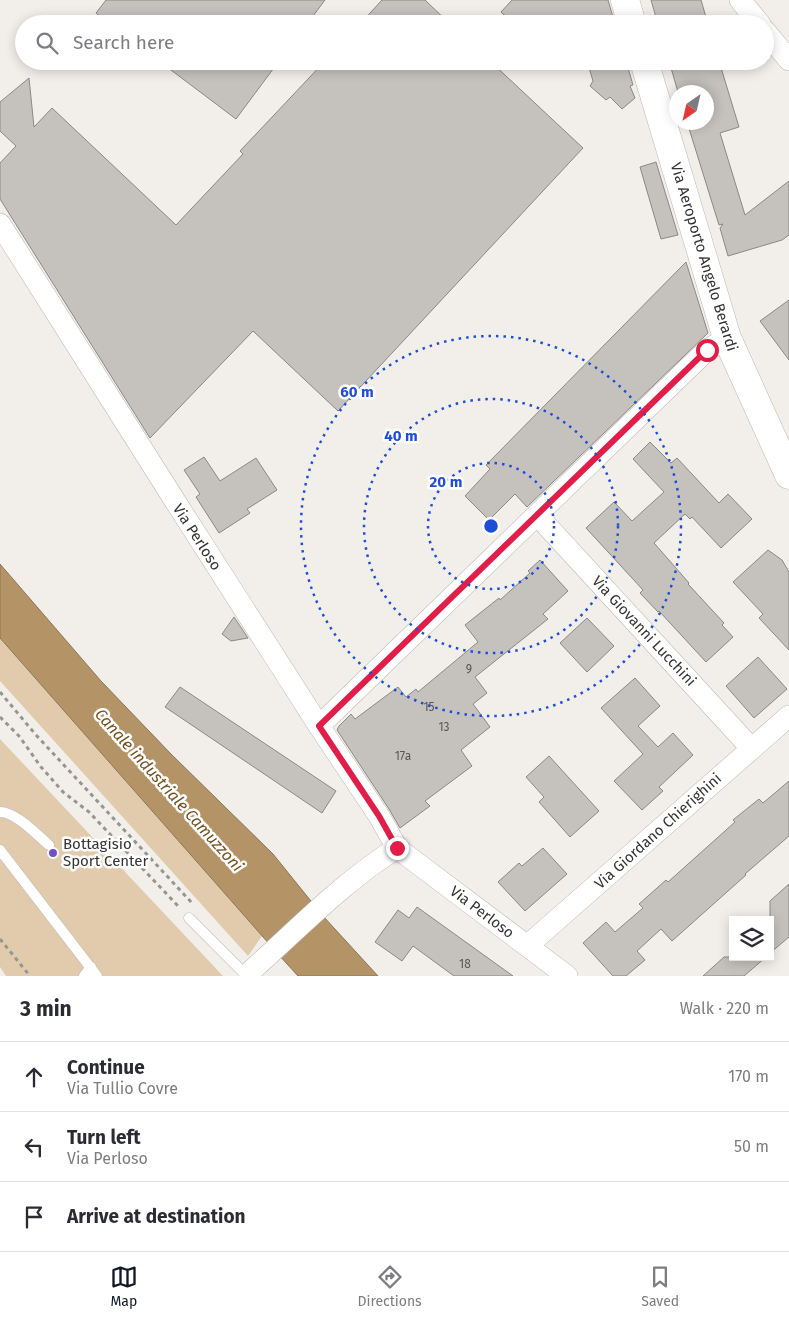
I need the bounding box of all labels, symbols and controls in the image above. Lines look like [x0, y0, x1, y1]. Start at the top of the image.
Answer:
search box [15, 15, 774, 70]
icon: search [33, 29, 61, 57]
text: Search here [73, 31, 174, 54]
north arrow [669, 85, 714, 130]
street label: Via Aeroporto Angelo Berardi [667, 160, 741, 354]
route start [696, 339, 719, 362]
text: 60 m [340, 383, 374, 401]
text: 40 m [384, 427, 418, 445]
text: 20 m [430, 473, 462, 491]
street label: Via Perloso [169, 500, 225, 574]
centre of rings [482, 517, 500, 535]
street label: Via Giovanni Lucchini [588, 572, 700, 690]
house number: 9 [466, 662, 472, 676]
house number: 15 [423, 700, 435, 714]
water label: Canale industriale Camuzzoni [91, 705, 247, 876]
house number: 13 [438, 720, 450, 734]
house number: 17a [395, 749, 411, 763]
street label: Via Giordano Chierighini [591, 769, 725, 893]
place label: Bottagisio Sport Center [63, 835, 148, 870]
route end [386, 837, 409, 860]
marker: Bottagisio Sport Center [47, 847, 59, 859]
street label: Via Perloso [446, 882, 518, 942]
map controls [729, 916, 774, 961]
button: layers [729, 916, 774, 961]
house number: 18 [459, 957, 471, 971]
text: 3 min [20, 996, 72, 1022]
text: Walk · 220 m [680, 999, 769, 1018]
text: Continue [67, 1056, 145, 1079]
icon: ahead [20, 1063, 48, 1091]
text: 170 m [728, 1067, 769, 1086]
text: Via Tullio Covre [67, 1079, 178, 1098]
text: Turn left [67, 1126, 141, 1149]
icon: left [20, 1133, 48, 1161]
text: 50 m [734, 1137, 769, 1156]
text: Via Perloso [67, 1149, 148, 1168]
icon: arrive [20, 1203, 48, 1231]
text: Arrive at destination [67, 1205, 246, 1228]
tab: Map [110, 1263, 138, 1310]
tab: Directions [357, 1263, 422, 1310]
tab: Saved [641, 1263, 679, 1310]

